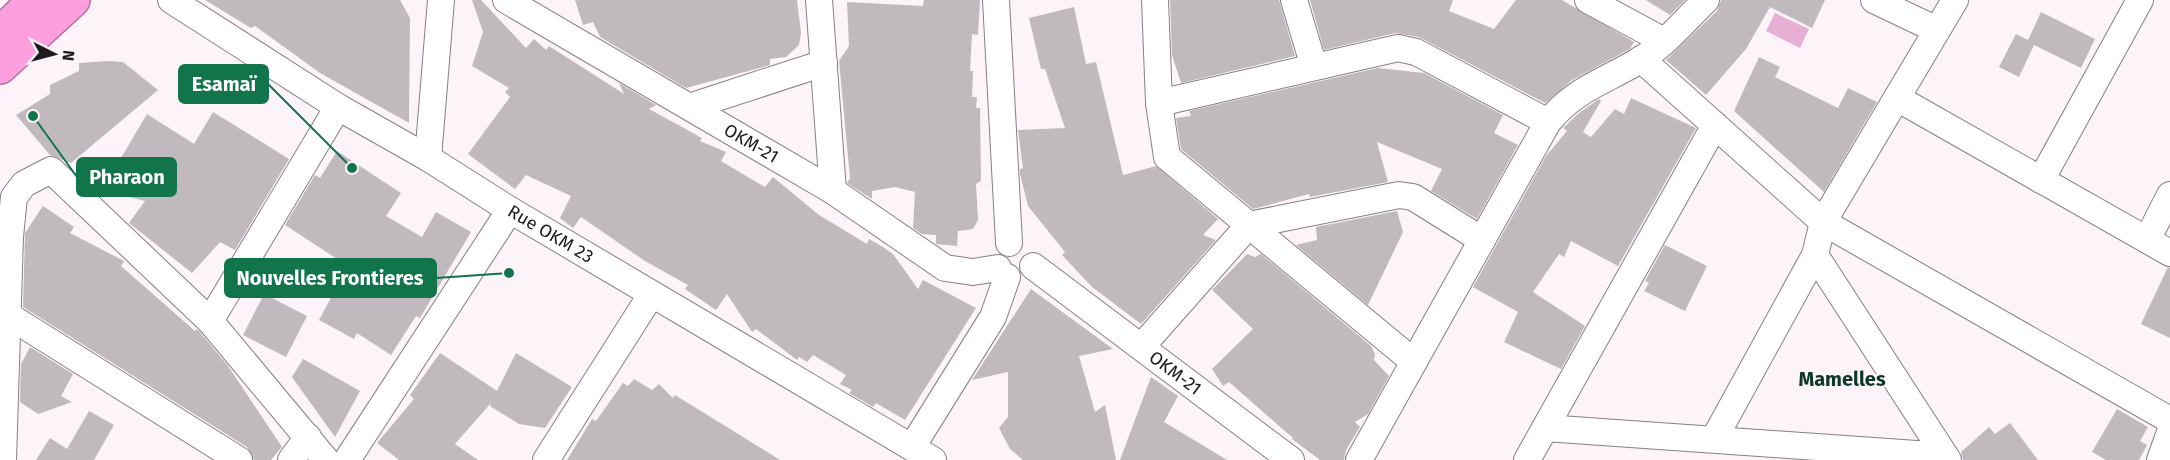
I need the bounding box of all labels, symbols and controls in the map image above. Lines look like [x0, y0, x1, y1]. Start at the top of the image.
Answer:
north arrow [24, 24, 84, 84]
text: N [58, 49, 78, 62]
callout: Esamaï [179, 65, 268, 103]
text: Esamaï [192, 72, 258, 96]
street label: OKM-21 [720, 119, 782, 168]
callout: Pharaon [77, 158, 176, 196]
text: Pharaon [89, 165, 165, 189]
street label: Rue OKM 23 [504, 200, 597, 268]
callout: Nouvelles Frontieres [225, 259, 436, 297]
text: Nouvelles Frontieres [237, 266, 424, 290]
street label: OKM-21 [1145, 346, 1206, 400]
district label: Mamelles [1798, 367, 1886, 391]

